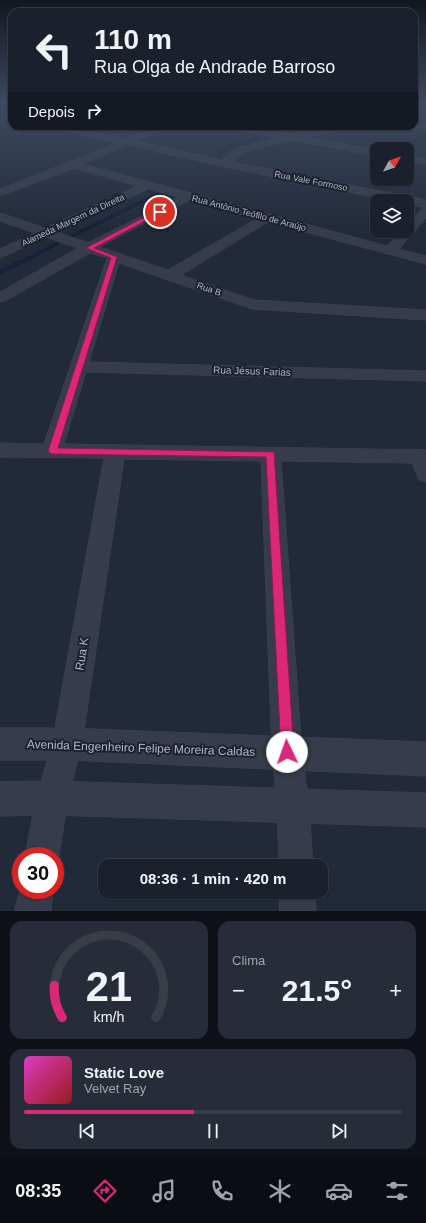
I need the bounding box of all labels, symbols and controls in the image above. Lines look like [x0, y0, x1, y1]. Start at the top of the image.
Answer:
icon: left [28, 24, 80, 76]
text: 110 m [94, 24, 172, 55]
text: Rua Olga de Andrade Barroso [94, 57, 335, 77]
icon: right [83, 100, 105, 122]
text: Depois [28, 103, 75, 120]
north arrow [370, 142, 414, 186]
map controls [370, 142, 414, 238]
street label: Rua Vale Formoso [274, 169, 348, 193]
street label: Alameda Margem da Direita [20, 192, 126, 248]
street label: Rua Antônio Teófilo de Araújo [191, 193, 307, 233]
button: layers [370, 194, 414, 238]
pin [143, 195, 177, 229]
icon: arrive [149, 201, 171, 223]
street label: Rua B [196, 280, 222, 298]
street label: Rua Jésus Farias [213, 364, 291, 378]
street label: Rua K [72, 636, 92, 672]
position arrow [266, 731, 308, 773]
street label: Avenida Engenheiro Felipe Moreira Caldas [27, 737, 255, 759]
speed limit sign: 30 [12, 847, 64, 899]
text: 08:36 · 1 min · 420 m [140, 870, 286, 887]
text: Clima [232, 953, 265, 968]
text: 21 [86, 963, 132, 1010]
text: 21.5° [282, 974, 352, 1007]
text: − [232, 978, 245, 1003]
text: + [389, 978, 402, 1003]
text: km/h [94, 1009, 125, 1025]
text: Static Love [84, 1064, 164, 1081]
text: Velvet Ray [84, 1081, 146, 1096]
icon: previous [76, 1120, 98, 1142]
icon: pause [202, 1120, 224, 1142]
icon: next [328, 1120, 350, 1142]
icon: directions [91, 1177, 119, 1205]
icon: music [150, 1177, 178, 1205]
icon: phone [208, 1177, 236, 1205]
icon: climate [266, 1177, 294, 1205]
icon: car [325, 1177, 353, 1205]
icon: filters [383, 1177, 411, 1205]
text: 08:35 [15, 1181, 61, 1201]

